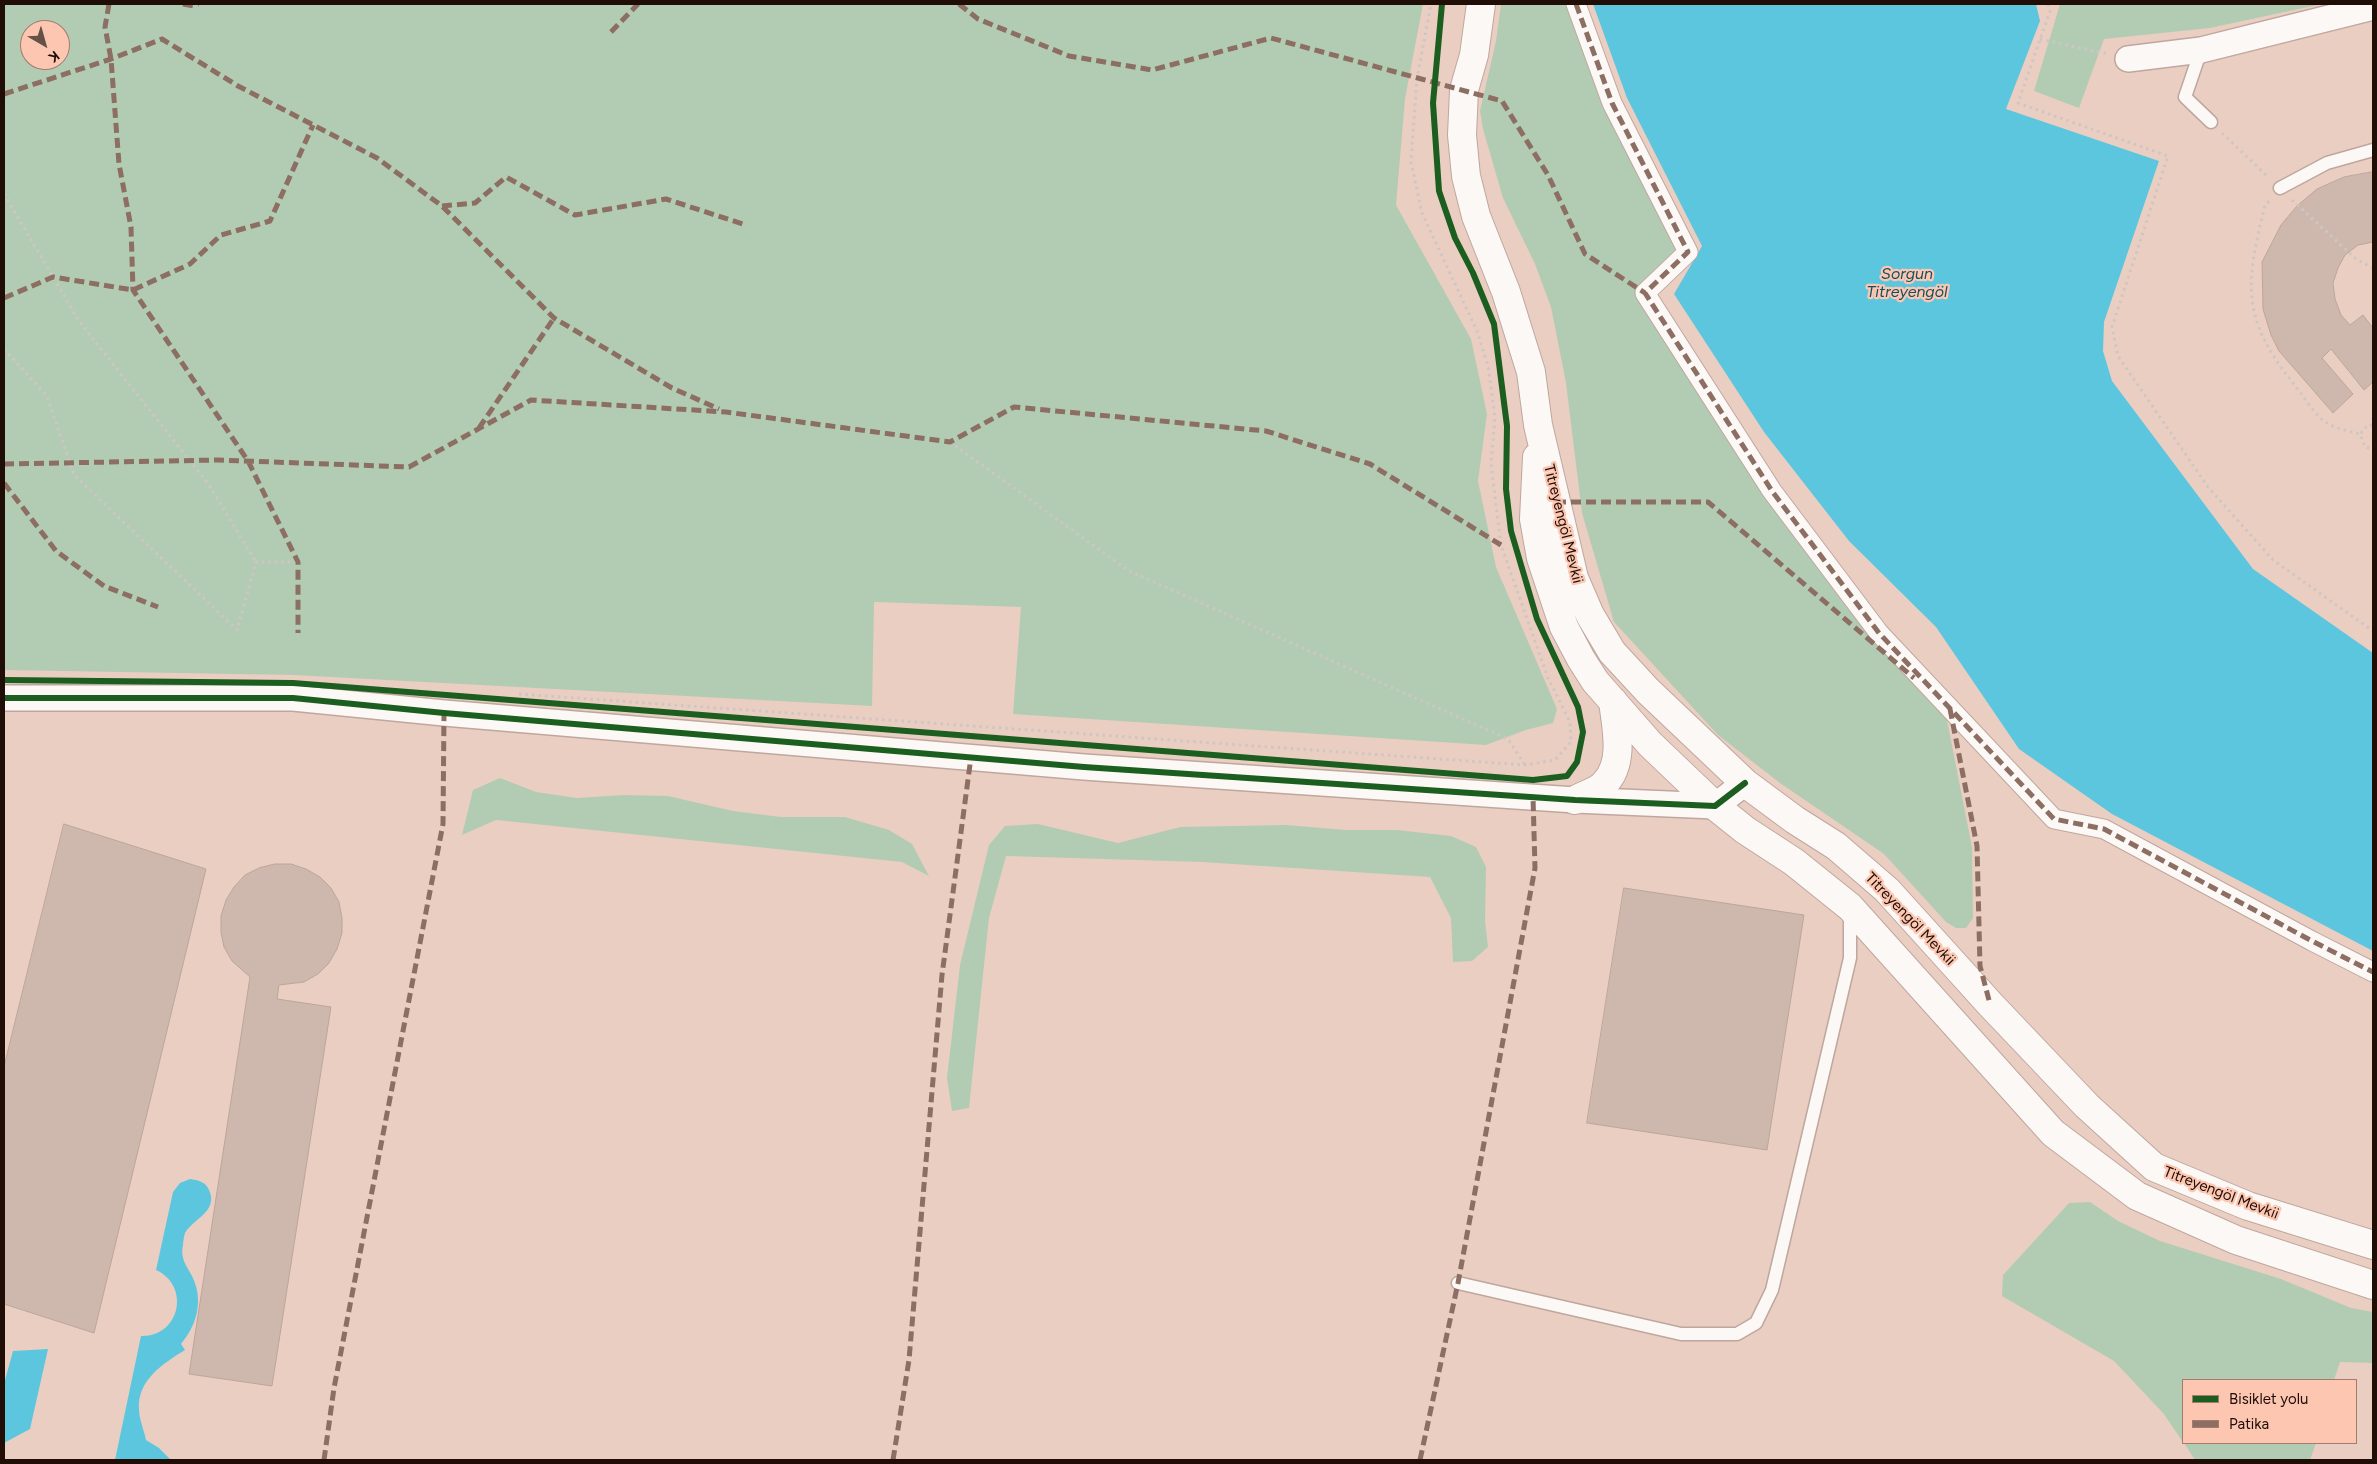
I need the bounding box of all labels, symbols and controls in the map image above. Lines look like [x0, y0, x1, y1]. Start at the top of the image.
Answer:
north arrow [20, 20, 70, 70]
text: K [45, 47, 63, 66]
water label: Sorgun Titreyengöl [1866, 264, 1948, 302]
street label: Titreyengöl Mevkii [1540, 463, 1586, 585]
street label: Titreyengöl Mevkii [1861, 869, 1959, 969]
street label: Titreyengöl Mevkii [2161, 1163, 2281, 1223]
legend [2182, 1379, 2357, 1444]
text: Bisiklet yolu [2229, 1390, 2308, 1408]
text: Patika [2229, 1415, 2269, 1433]

